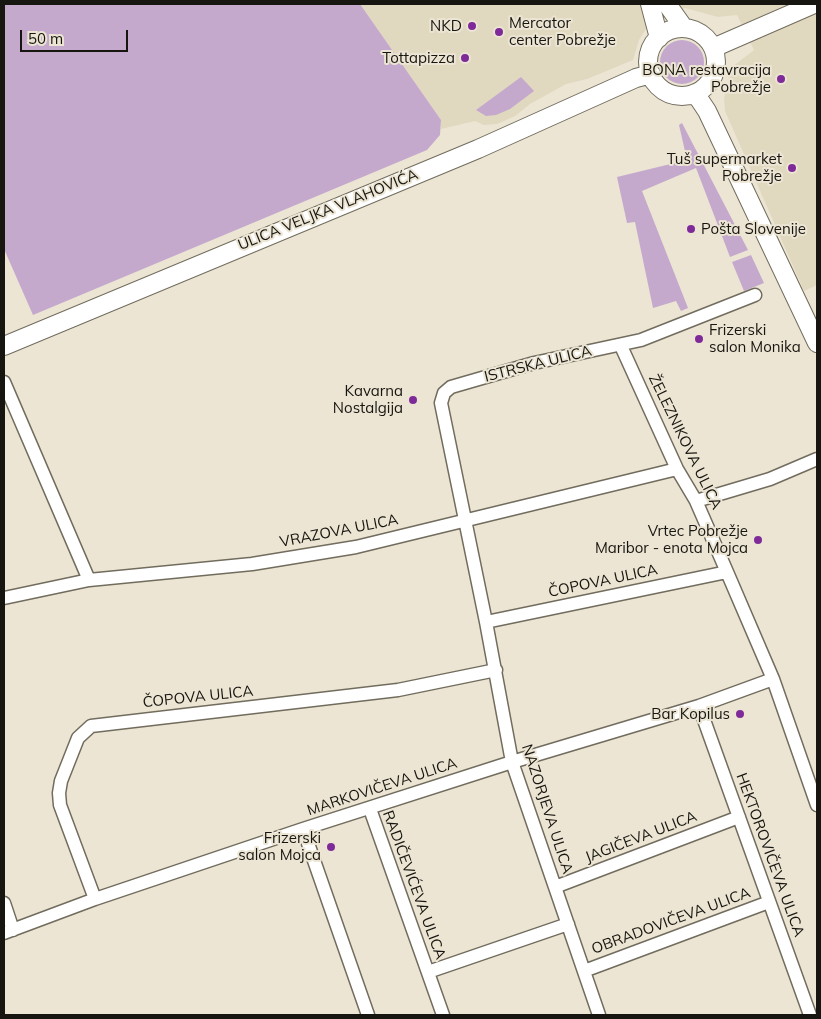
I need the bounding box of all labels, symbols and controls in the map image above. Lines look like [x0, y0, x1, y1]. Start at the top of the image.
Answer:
place label: Mercator center Pobrežje [509, 14, 616, 49]
place label: NKD [430, 17, 462, 35]
scale bar [22, 20, 130, 52]
marker: NKD [466, 20, 478, 32]
marker: Mercator center Pobrežje [493, 26, 505, 38]
text: 50 m [28, 29, 63, 48]
place label: Tottapizza [382, 49, 455, 67]
marker: Tottapizza [459, 52, 471, 64]
place label: BONA restavracija Pobrežje [642, 61, 771, 96]
marker: BONA restavracija Pobrežje [775, 73, 787, 85]
place label: Tuš supermarket Pobrežje [667, 150, 782, 185]
marker: Tuš supermarket Pobrežje [786, 162, 798, 174]
street label: ULICA VELJKA VLAHOVIĆA [235, 166, 421, 254]
place label: Pošta Slovenije [701, 220, 806, 238]
marker: Pošta Slovenije [685, 223, 697, 235]
place label: Frizerski salon Monika [709, 321, 801, 356]
marker: Frizerski salon Monika [693, 333, 705, 345]
street label: ISTRSKA ULICA [483, 342, 593, 386]
street label: ŽELEZNIKOVA ULICA [645, 372, 725, 512]
place label: Kavarna Nostalgija [333, 382, 403, 417]
marker: Kavarna Nostalgija [407, 394, 419, 406]
street label: VRAZOVA ULICA [278, 511, 400, 551]
place label: Vrtec Pobrežje Maribor - enota Mojca [595, 522, 748, 557]
marker: Vrtec Pobrežje Maribor - enota Mojca [752, 534, 764, 546]
street label: ČOPOVA ULICA [547, 561, 659, 601]
street label: ČOPOVA ULICA [142, 682, 254, 712]
place label: Bar Kopilus [651, 705, 730, 723]
marker: Bar Kopilus [734, 708, 746, 720]
street label: NAZORJEVA ULICA [518, 742, 576, 876]
street label: MARKOVIČEVA ULICA [305, 754, 459, 820]
street label: HEKTOROVIČEVA ULICA [732, 771, 808, 939]
street label: JAGIČEVA ULICA [583, 807, 699, 867]
street label: RADIČEVIĆEVA ULICA [379, 808, 449, 962]
place label: Frizerski salon Mojca [238, 829, 321, 864]
marker: Frizerski salon Mojca [325, 841, 337, 853]
street label: OBRADOVIČEVA ULICA [589, 884, 753, 958]

